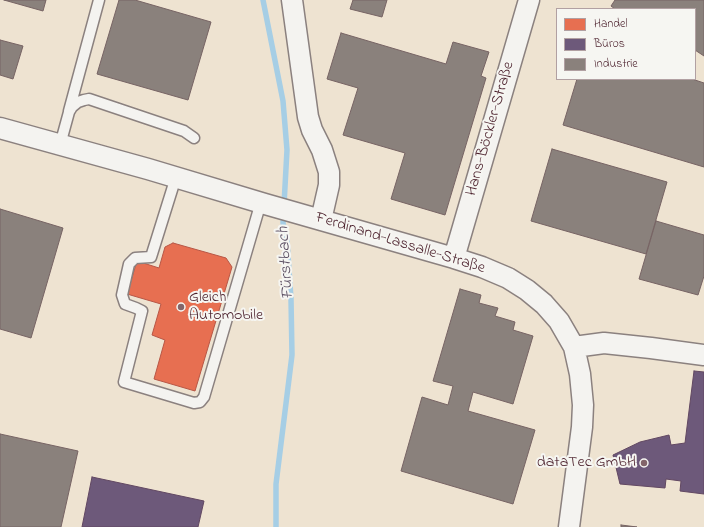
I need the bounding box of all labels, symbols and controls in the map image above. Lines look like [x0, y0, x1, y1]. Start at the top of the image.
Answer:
legend [556, 8, 696, 80]
text: Handel [594, 15, 628, 33]
text: Büros [594, 35, 625, 53]
text: Industrie [594, 55, 638, 73]
street label: Hans-Böckler-Straße [463, 60, 519, 198]
street label: Ferdinand-Lassalle-Straße [313, 209, 487, 279]
water label: Fürstbach [274, 226, 300, 300]
place label: Gleich Automobile [189, 288, 263, 326]
marker: Gleich Automobile [176, 302, 186, 312]
place label: dataTec GmbH [537, 453, 636, 473]
marker: dataTec GmbH [639, 458, 649, 468]

